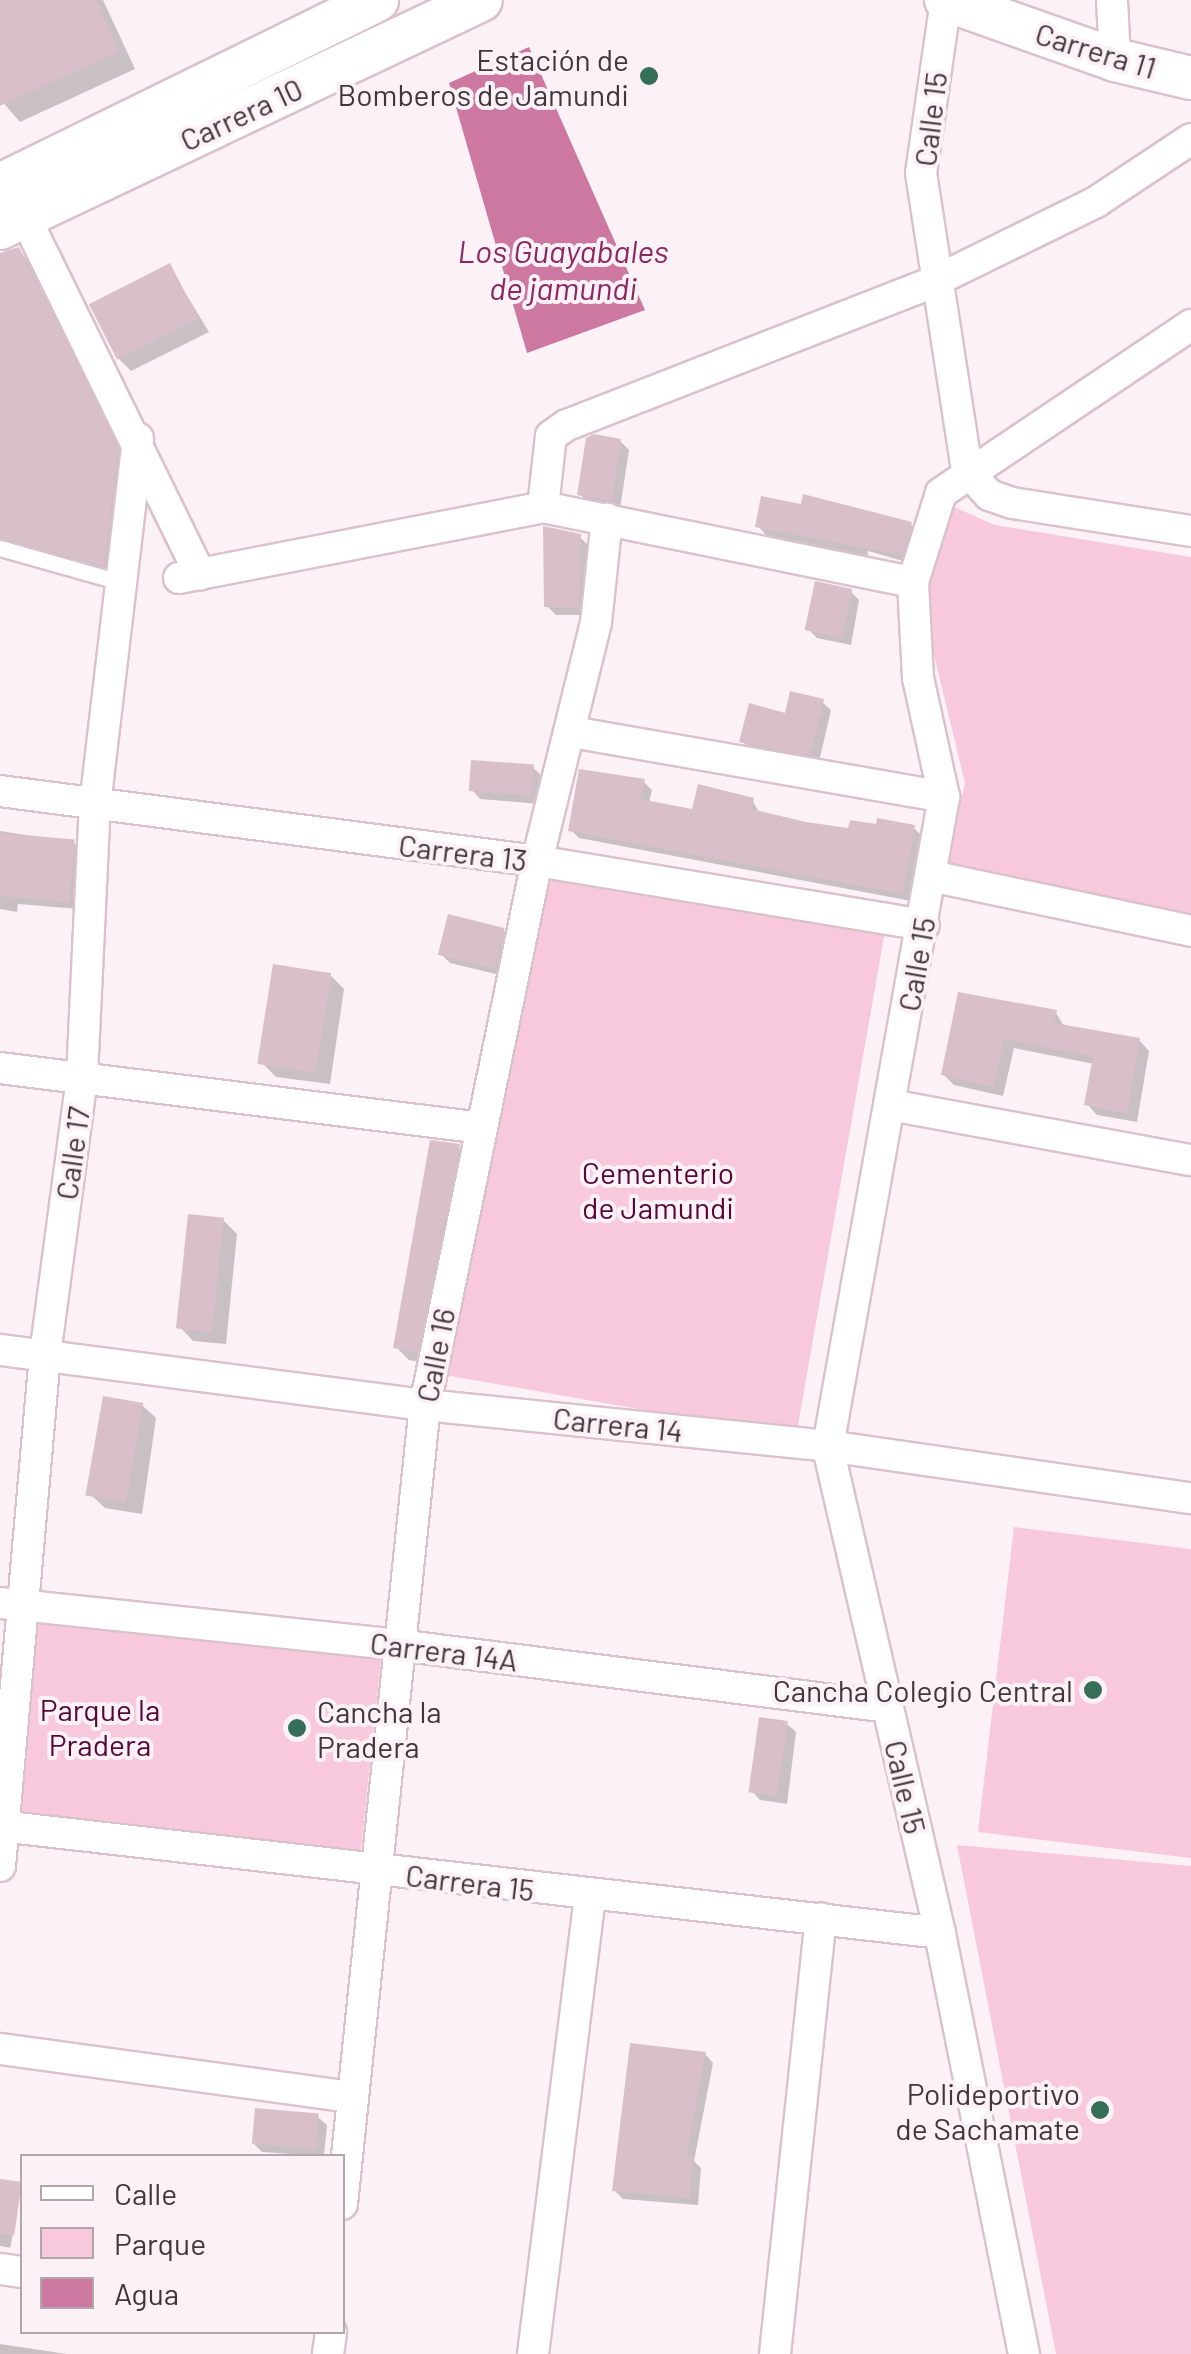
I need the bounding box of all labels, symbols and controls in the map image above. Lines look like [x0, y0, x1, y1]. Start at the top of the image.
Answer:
street label: Carrera 11 [1031, 15, 1161, 85]
place label: Estación de Bomberos de Jamundi [337, 41, 629, 112]
marker: Estación de Bomberos de Jamundi [638, 65, 660, 87]
street label: Carrera 10 [174, 70, 308, 158]
street label: Calle 15 [906, 70, 954, 168]
water label: Los Guayabales de jamundi [457, 232, 669, 307]
street label: Carrera 13 [397, 826, 529, 878]
street label: Calle 15 [890, 914, 942, 1014]
street label: Calle 17 [48, 1104, 96, 1202]
park label: Cementerio de Jamundi [582, 1154, 734, 1224]
street label: Calle 16 [408, 1305, 462, 1405]
street label: Carrera 14 [551, 1399, 685, 1449]
street label: Carrera 14A [368, 1624, 520, 1678]
place label: Cancha Colegio Central [773, 1672, 1073, 1708]
marker: Cancha Colegio Central [1082, 1679, 1104, 1701]
park label: Parque la Pradera [40, 1691, 160, 1762]
place label: Cancha la Pradera [317, 1693, 442, 1764]
marker: Cancha la Pradera [286, 1717, 308, 1739]
street label: Calle 15 [878, 1737, 934, 1837]
street label: Carrera 15 [404, 1856, 536, 1908]
place label: Polideportivo de Sachamate [895, 2075, 1080, 2146]
marker: Polideportivo de Sachamate [1089, 2099, 1111, 2121]
legend [20, 2154, 345, 2334]
text: Calle [114, 2175, 177, 2211]
text: Parque [114, 2225, 206, 2261]
text: Agua [114, 2275, 179, 2311]

